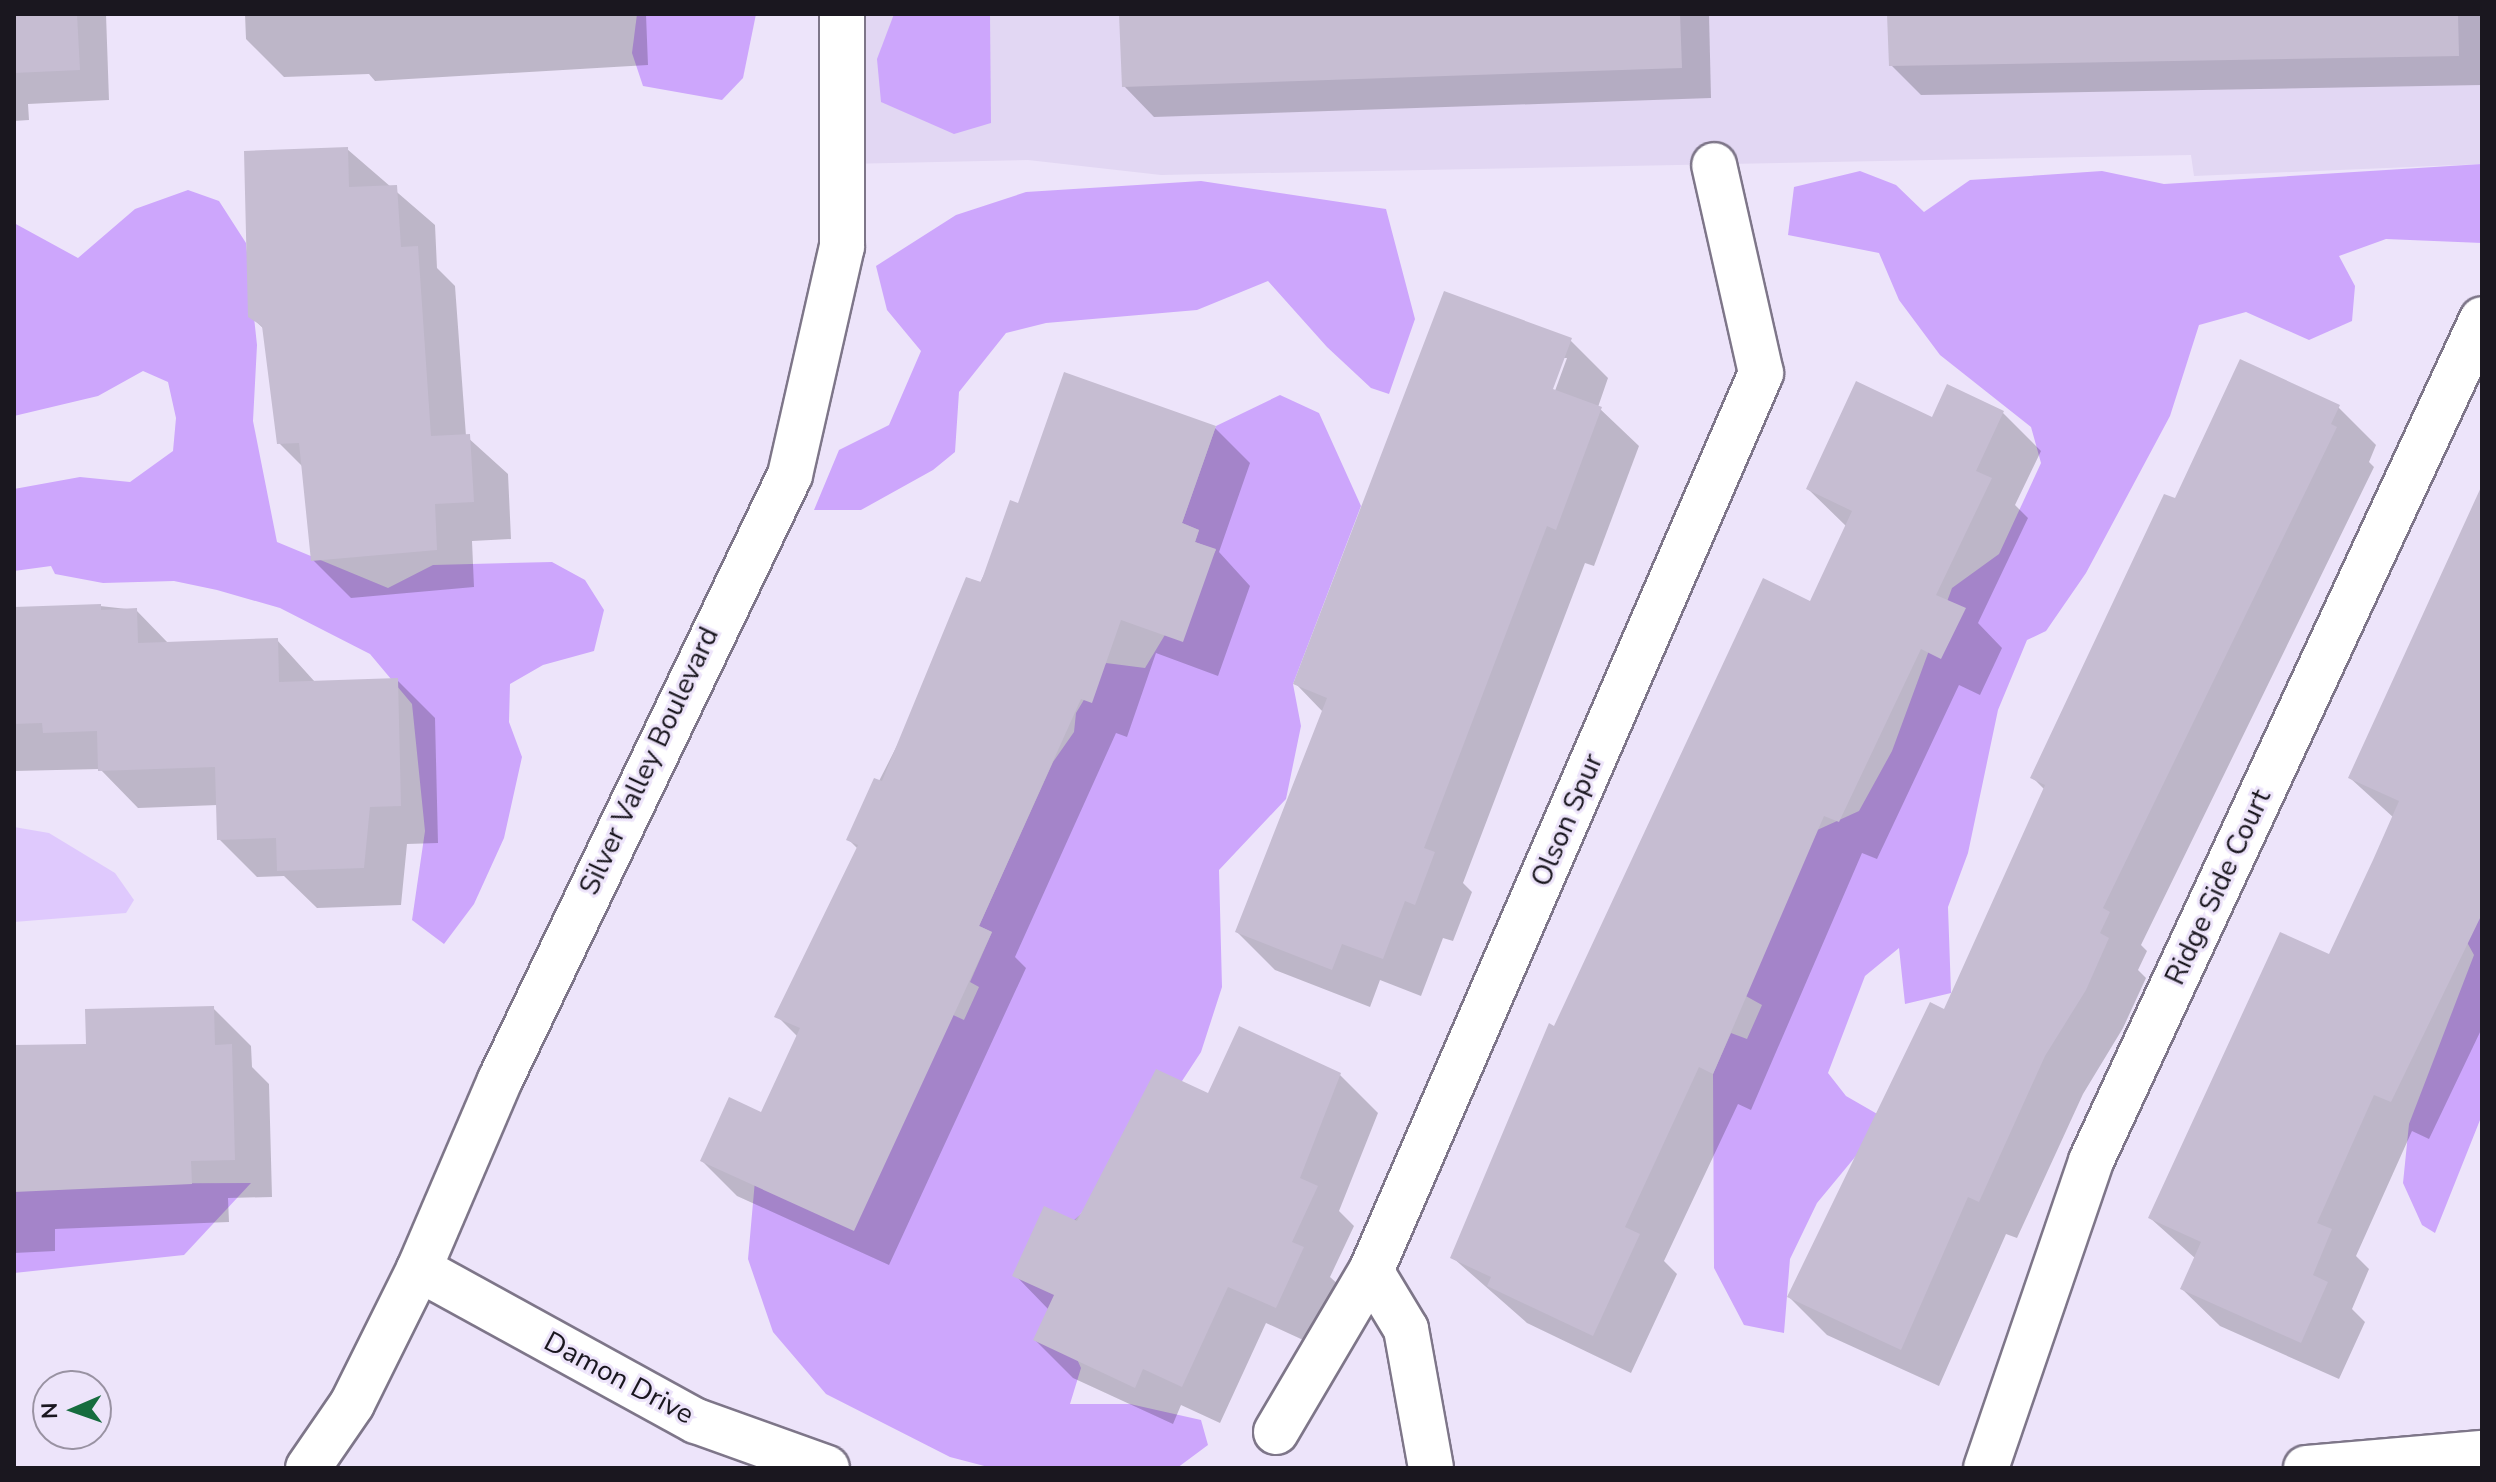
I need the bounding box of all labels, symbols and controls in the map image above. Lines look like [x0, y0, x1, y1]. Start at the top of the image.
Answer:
street label: Silver Valley Boulevard [572, 622, 726, 900]
street label: Olson Spur [1524, 749, 1610, 891]
street label: Ridge Side Court [2158, 784, 2278, 990]
street label: Damon Drive [538, 1325, 700, 1431]
north arrow [32, 1370, 112, 1450]
text: N [35, 1402, 65, 1420]

